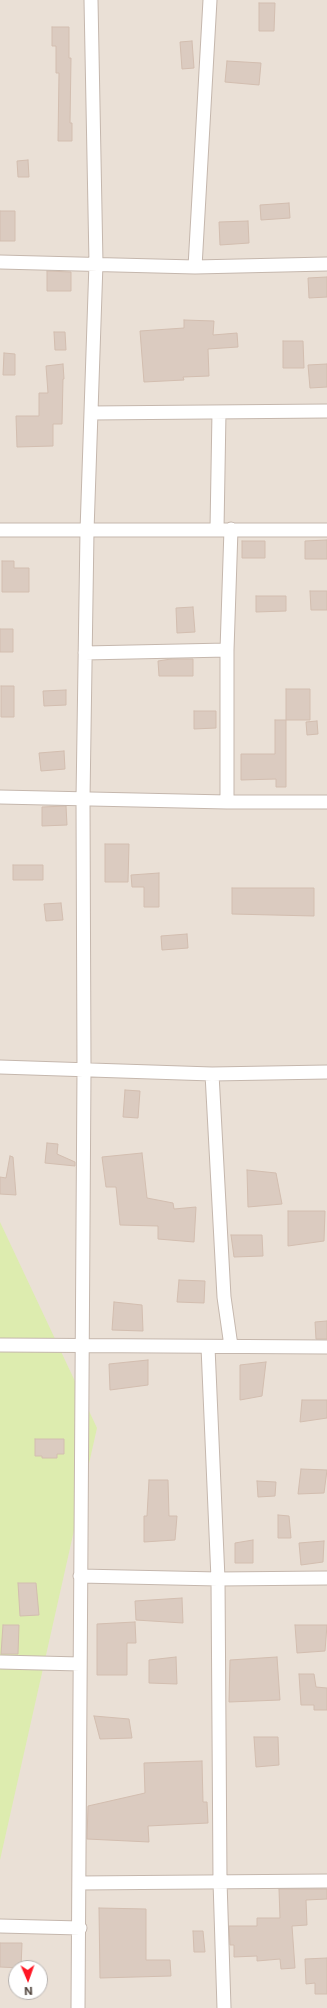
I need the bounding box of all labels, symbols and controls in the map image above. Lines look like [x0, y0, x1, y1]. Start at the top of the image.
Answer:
north arrow [8, 1960, 48, 2000]
text: N [24, 1984, 33, 1998]

